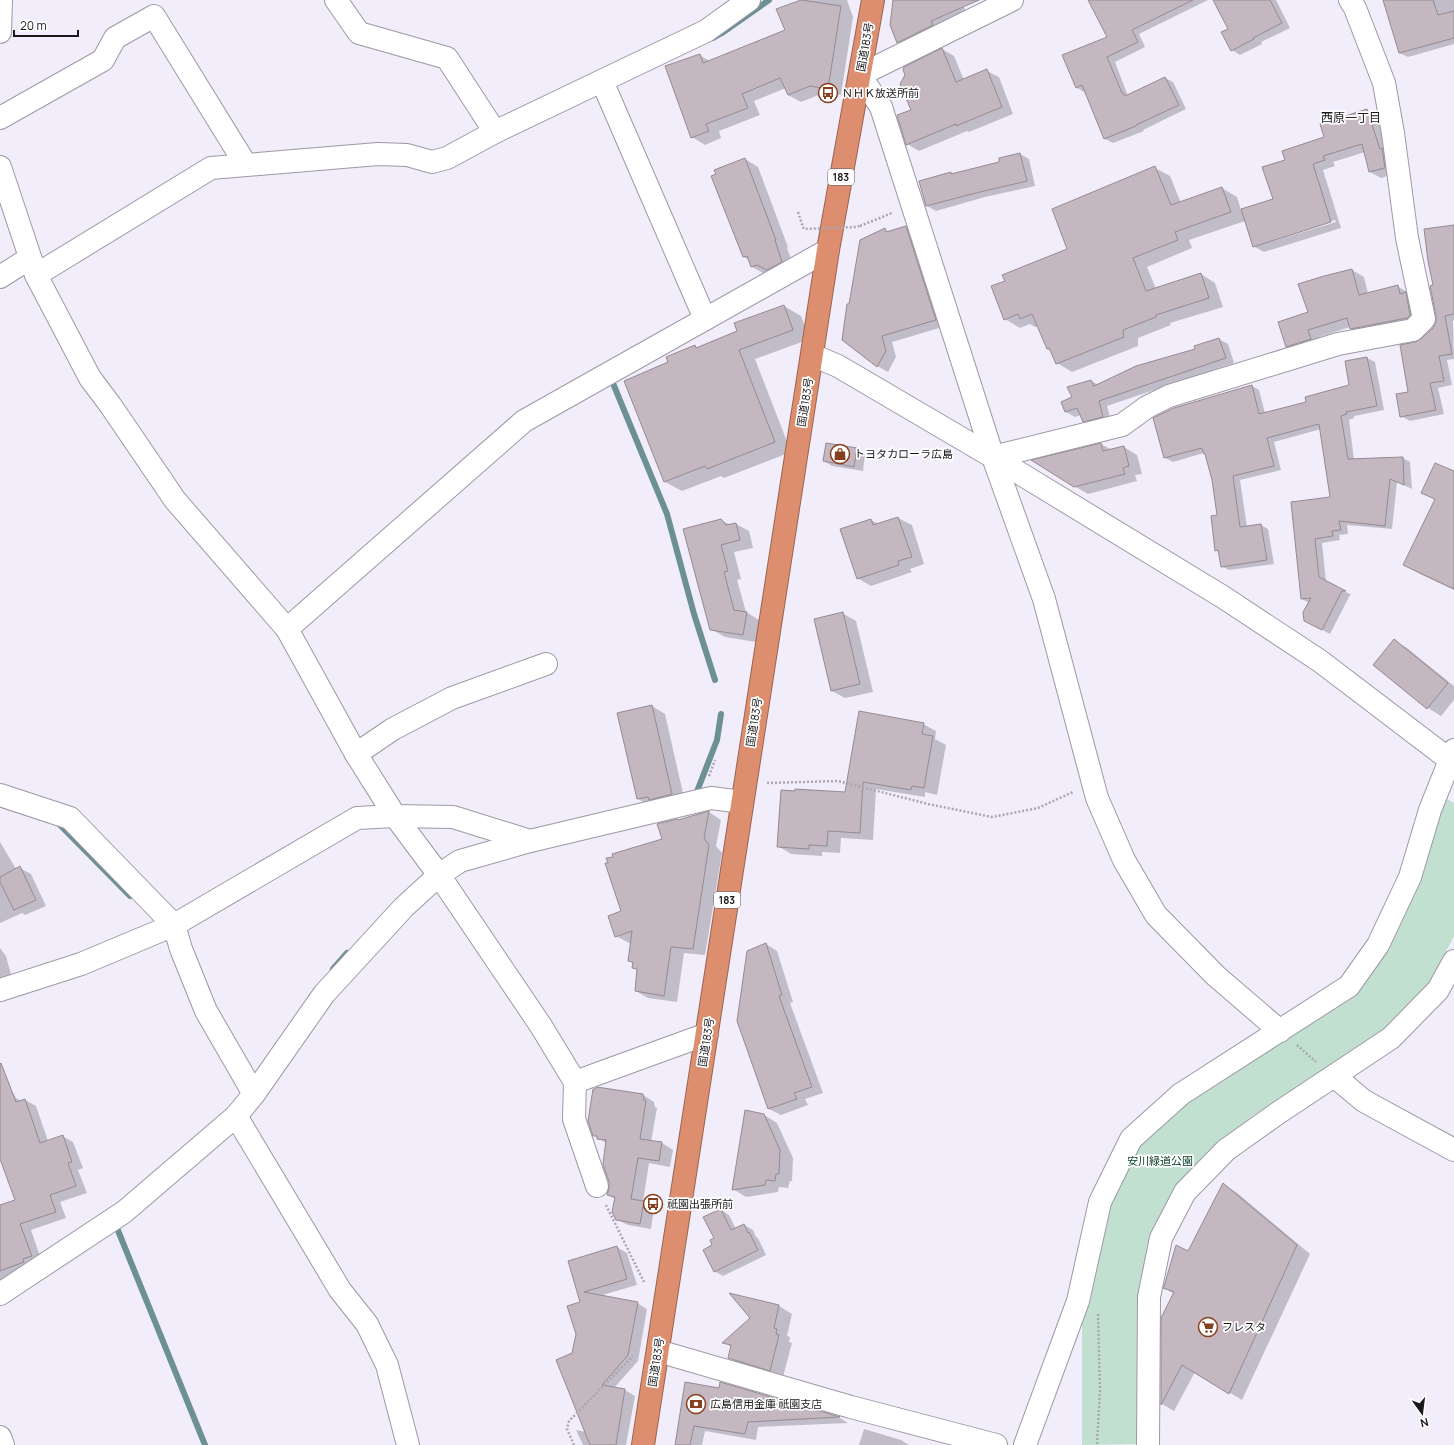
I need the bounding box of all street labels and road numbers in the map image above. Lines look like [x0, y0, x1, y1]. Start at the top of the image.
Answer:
street label: 国道183号 [853, 21, 876, 73]
road number: 183 [828, 169, 854, 185]
street label: 国道183号 [793, 376, 816, 428]
street label: 国道183号 [742, 696, 765, 748]
road number: 183 [714, 892, 740, 908]
street label: 国道183号 [694, 1016, 717, 1068]
street label: 国道183号 [644, 1336, 667, 1388]

